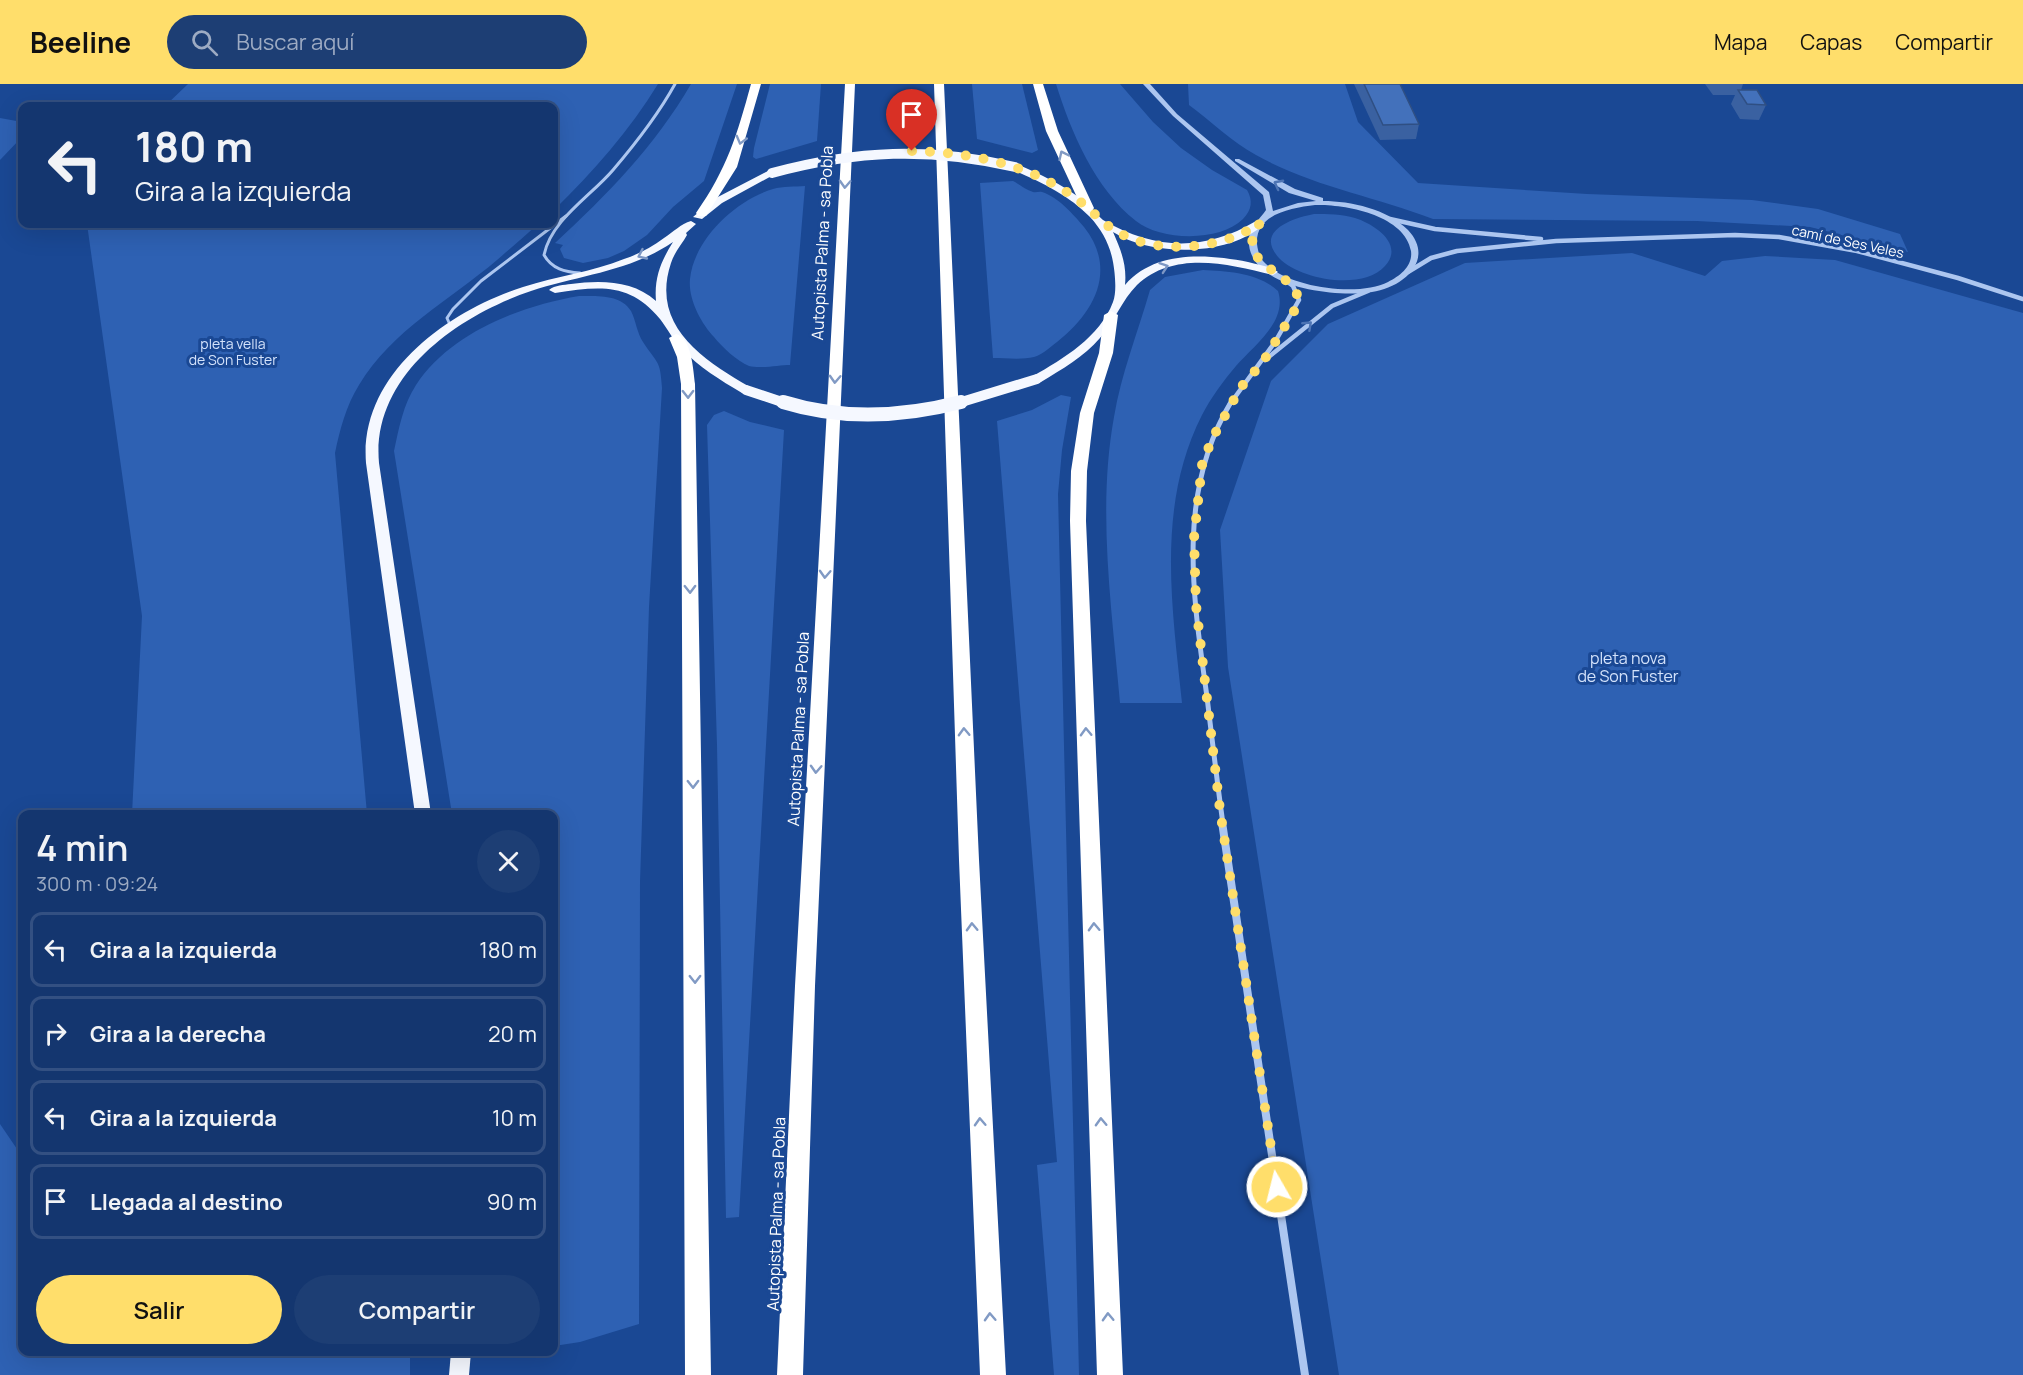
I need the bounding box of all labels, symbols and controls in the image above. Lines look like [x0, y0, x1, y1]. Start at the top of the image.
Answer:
search box [167, 15, 587, 69]
text: Beeline [30, 23, 131, 61]
icon: search [188, 26, 221, 59]
text: Buscar aquí [236, 27, 354, 57]
text: Mapa [1714, 28, 1767, 56]
text: Capas [1800, 28, 1862, 56]
text: Compartir [1895, 28, 1993, 56]
pin [886, 89, 937, 151]
icon: arrive [895, 98, 928, 131]
text: 180 m [135, 117, 253, 175]
icon: left [36, 126, 114, 204]
one-way arrow [735, 135, 748, 145]
street label: Autopista Palma - sa Pobla [806, 145, 838, 341]
one-way arrow [1058, 150, 1070, 161]
text: Gira a la izquierda [135, 172, 351, 209]
one-way arrow [838, 180, 851, 189]
one-way arrow [1274, 180, 1285, 191]
street label: camí de Ses Veles [1790, 220, 1906, 262]
one-way arrow [637, 248, 648, 260]
one-way arrow [1158, 261, 1169, 274]
one-way arrow [1301, 321, 1312, 332]
park label: pleta vella de Son Fuster [189, 334, 277, 369]
one-way arrow [828, 375, 841, 384]
one-way arrow [682, 390, 694, 399]
one-way arrow [819, 569, 832, 578]
one-way arrow [684, 585, 697, 594]
street label: Autopista Palma - sa Pobla [782, 631, 814, 827]
park label: pleta nova de Son Fuster [1577, 647, 1679, 687]
one-way arrow [1079, 727, 1092, 736]
one-way arrow [957, 728, 970, 737]
one-way arrow [810, 764, 823, 773]
one-way arrow [687, 780, 699, 789]
text: 4 min [36, 823, 128, 872]
button: close [477, 830, 540, 893]
text: 300 m · 09:24 [36, 870, 158, 897]
one-way arrow [965, 922, 978, 931]
one-way arrow [1087, 922, 1100, 931]
icon: left [39, 933, 72, 966]
text: Gira a la izquierda [90, 935, 277, 965]
text: 180 m [479, 935, 537, 965]
one-way arrow [689, 975, 701, 984]
icon: right [39, 1017, 72, 1050]
text: Gira a la derecha [90, 1019, 266, 1049]
text: 20 m [488, 1019, 537, 1049]
icon: left [39, 1101, 72, 1134]
text: Gira a la izquierda [90, 1103, 277, 1133]
text: 10 m [492, 1103, 537, 1133]
street label: Autopista Palma - sa Pobla [762, 1116, 790, 1312]
one-way arrow [974, 1117, 987, 1126]
one-way arrow [1094, 1117, 1107, 1126]
position arrow [1245, 1155, 1309, 1219]
icon: arrive [39, 1185, 72, 1218]
text: Llegada al destino [90, 1187, 283, 1217]
text: 90 m [487, 1187, 537, 1217]
button: Salir [36, 1275, 282, 1344]
button: Compartir [294, 1275, 540, 1344]
one-way arrow [983, 1312, 996, 1321]
one-way arrow [1102, 1312, 1114, 1321]

